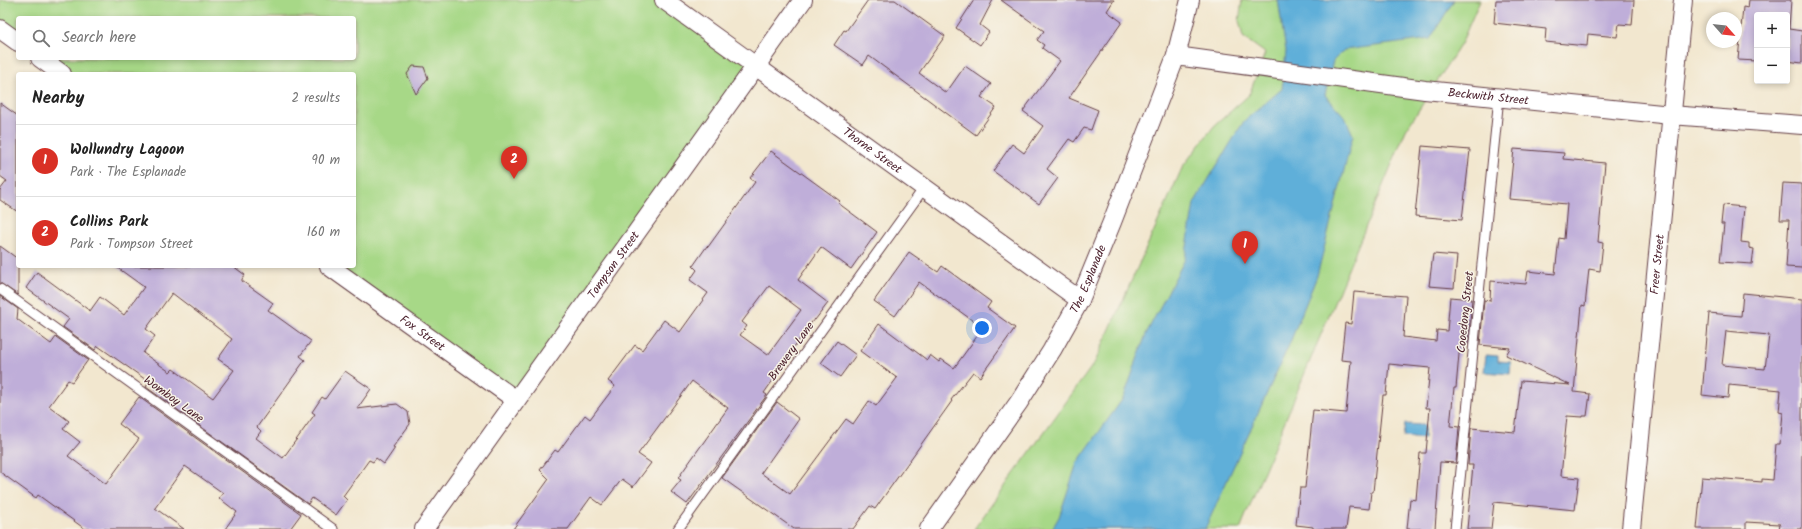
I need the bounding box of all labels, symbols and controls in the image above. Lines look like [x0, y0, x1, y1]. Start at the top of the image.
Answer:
north arrow [1706, 12, 1742, 48]
map controls [1754, 12, 1790, 84]
button: + [1754, 12, 1790, 48]
search box [16, 16, 356, 60]
text: Search here [62, 26, 136, 50]
icon: search [30, 27, 52, 49]
button: − [1754, 48, 1790, 84]
street label: Beckwith Street [1447, 83, 1530, 111]
text: Nearby [32, 85, 84, 112]
text: 2 results [292, 88, 340, 109]
street label: Thorne Street [838, 123, 906, 179]
text: Wollundry Lagoon [70, 138, 184, 162]
pin: 2 [501, 146, 527, 179]
text: 1 [43, 150, 47, 171]
text: 90 m [312, 150, 340, 171]
text: Park · The Esplanade [70, 162, 186, 183]
text: Collins Park [70, 210, 148, 234]
text: 2 [41, 222, 49, 243]
text: 160 m [307, 222, 340, 243]
street label: Tompson Street [583, 227, 645, 303]
pin: 1 [1232, 231, 1258, 264]
street label: Freer Street [1645, 233, 1670, 295]
text: Park · Tompson Street [70, 234, 193, 255]
street label: The Esplanade [1065, 241, 1112, 317]
street label: Cooedong Street [1452, 270, 1479, 354]
street label: Fox Street [395, 310, 449, 356]
street label: Brewery Lane [763, 317, 820, 385]
your location [972, 318, 992, 338]
street label: Womboy Lane [140, 371, 208, 428]

